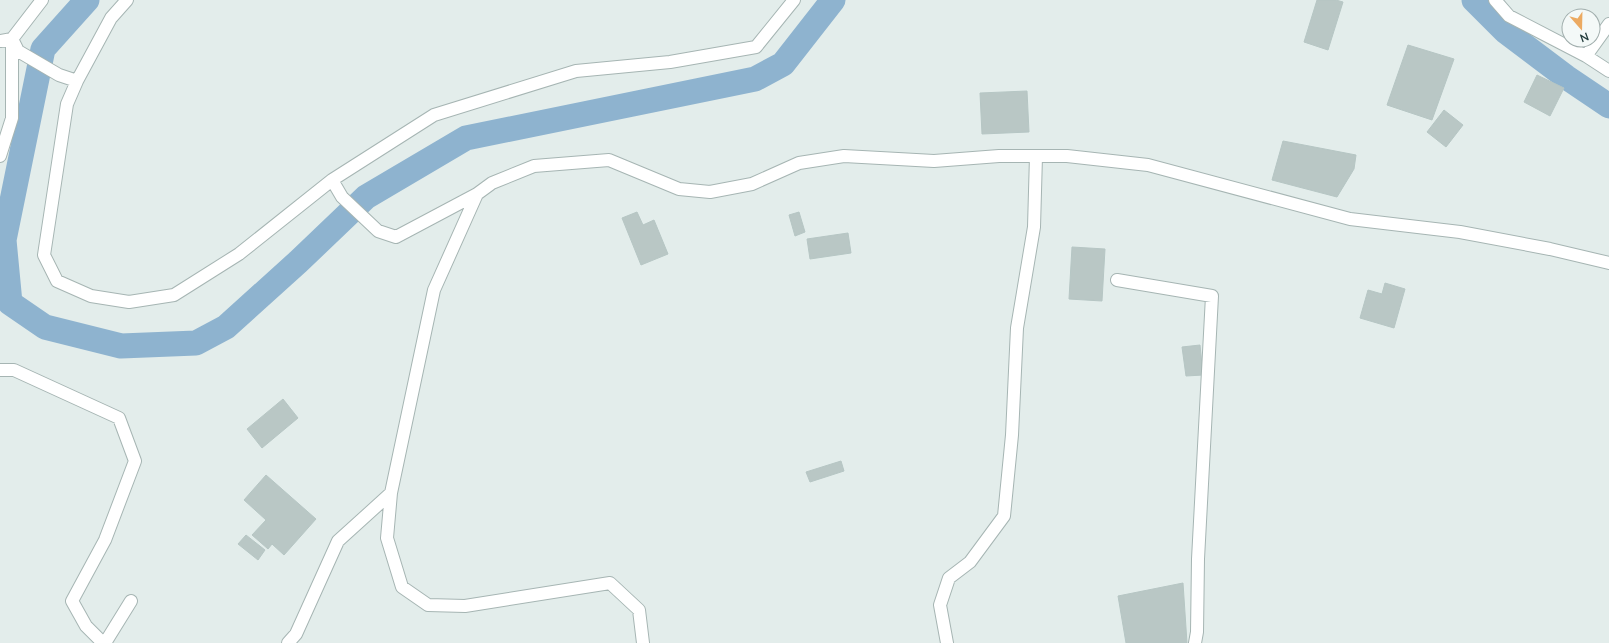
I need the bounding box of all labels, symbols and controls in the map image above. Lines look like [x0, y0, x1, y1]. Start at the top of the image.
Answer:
north arrow [1561, 8, 1601, 48]
text: N [1578, 30, 1591, 45]

